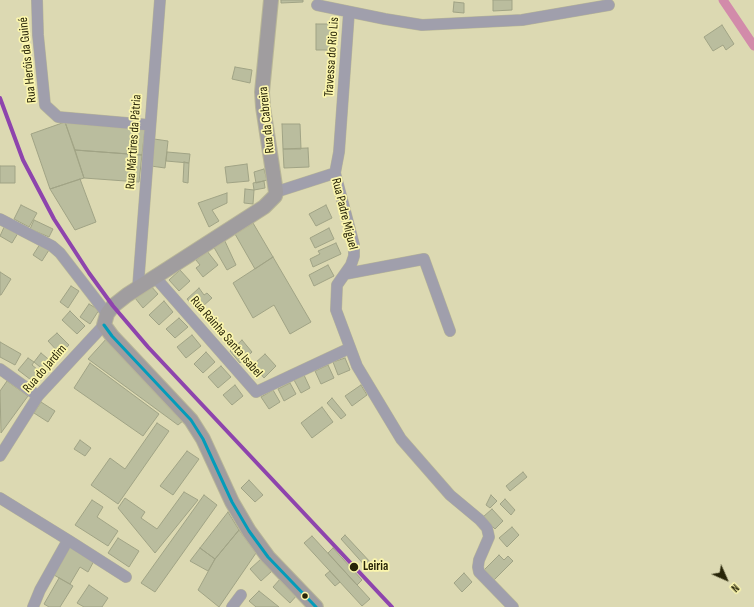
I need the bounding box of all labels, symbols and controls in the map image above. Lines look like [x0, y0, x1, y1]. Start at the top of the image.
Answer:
street label: Rua Heróis da Guiné [16, 16, 40, 104]
street label: Travessa do Rio Lis [321, 17, 343, 97]
street label: Rua da Cabreira [256, 86, 278, 154]
street label: Rua Mártires da Pátria [123, 94, 145, 190]
street label: Rua Padre Miguel [328, 176, 360, 252]
street label: Rua Rainha Santa Isabel [187, 293, 265, 381]
street label: Rua do Jardim [20, 342, 70, 396]
place label: Leiria [363, 559, 388, 575]
north arrow [706, 559, 746, 599]
marker: Leiria [348, 561, 360, 573]
text: N [728, 581, 742, 595]
unlabelled marker [300, 591, 310, 601]

